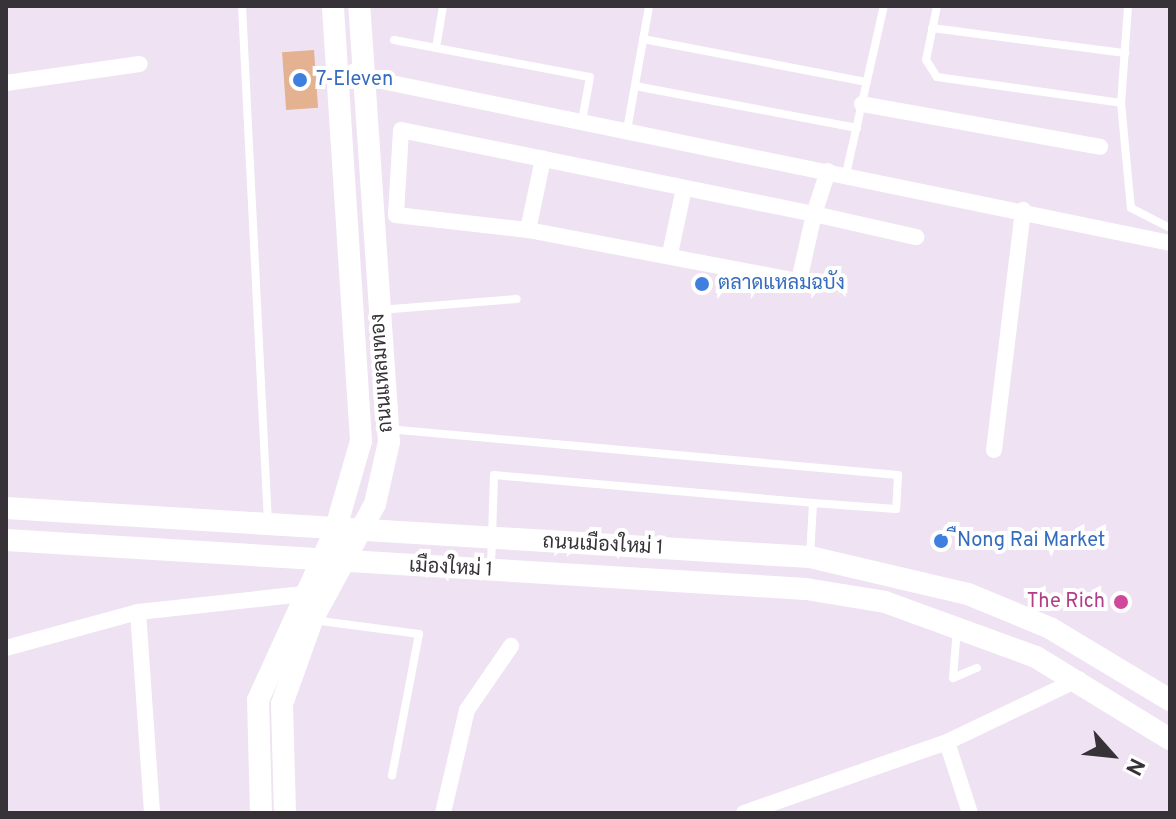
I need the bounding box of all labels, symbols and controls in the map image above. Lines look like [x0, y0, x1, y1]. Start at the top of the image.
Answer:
place label: 7-Eleven [316, 68, 393, 92]
marker: 7-Eleven [291, 71, 309, 89]
place label: ตลาดแหลมฉบัง [718, 272, 845, 296]
marker: ตลาดแหลมฉบัง [693, 275, 711, 293]
street label: ถนนแหลมทอง [367, 313, 399, 433]
place label: ืNong Rai Market [957, 529, 1105, 553]
street label: ถนนเมืองใหม่ 1 [542, 531, 664, 561]
marker: ืNong Rai Market [932, 532, 950, 550]
street label: เมืองใหม่ 1 [408, 555, 494, 583]
place label: The Rich [1027, 590, 1105, 614]
marker: The Rich [1112, 593, 1130, 611]
north arrow [1072, 715, 1152, 795]
text: N [1118, 753, 1149, 779]

